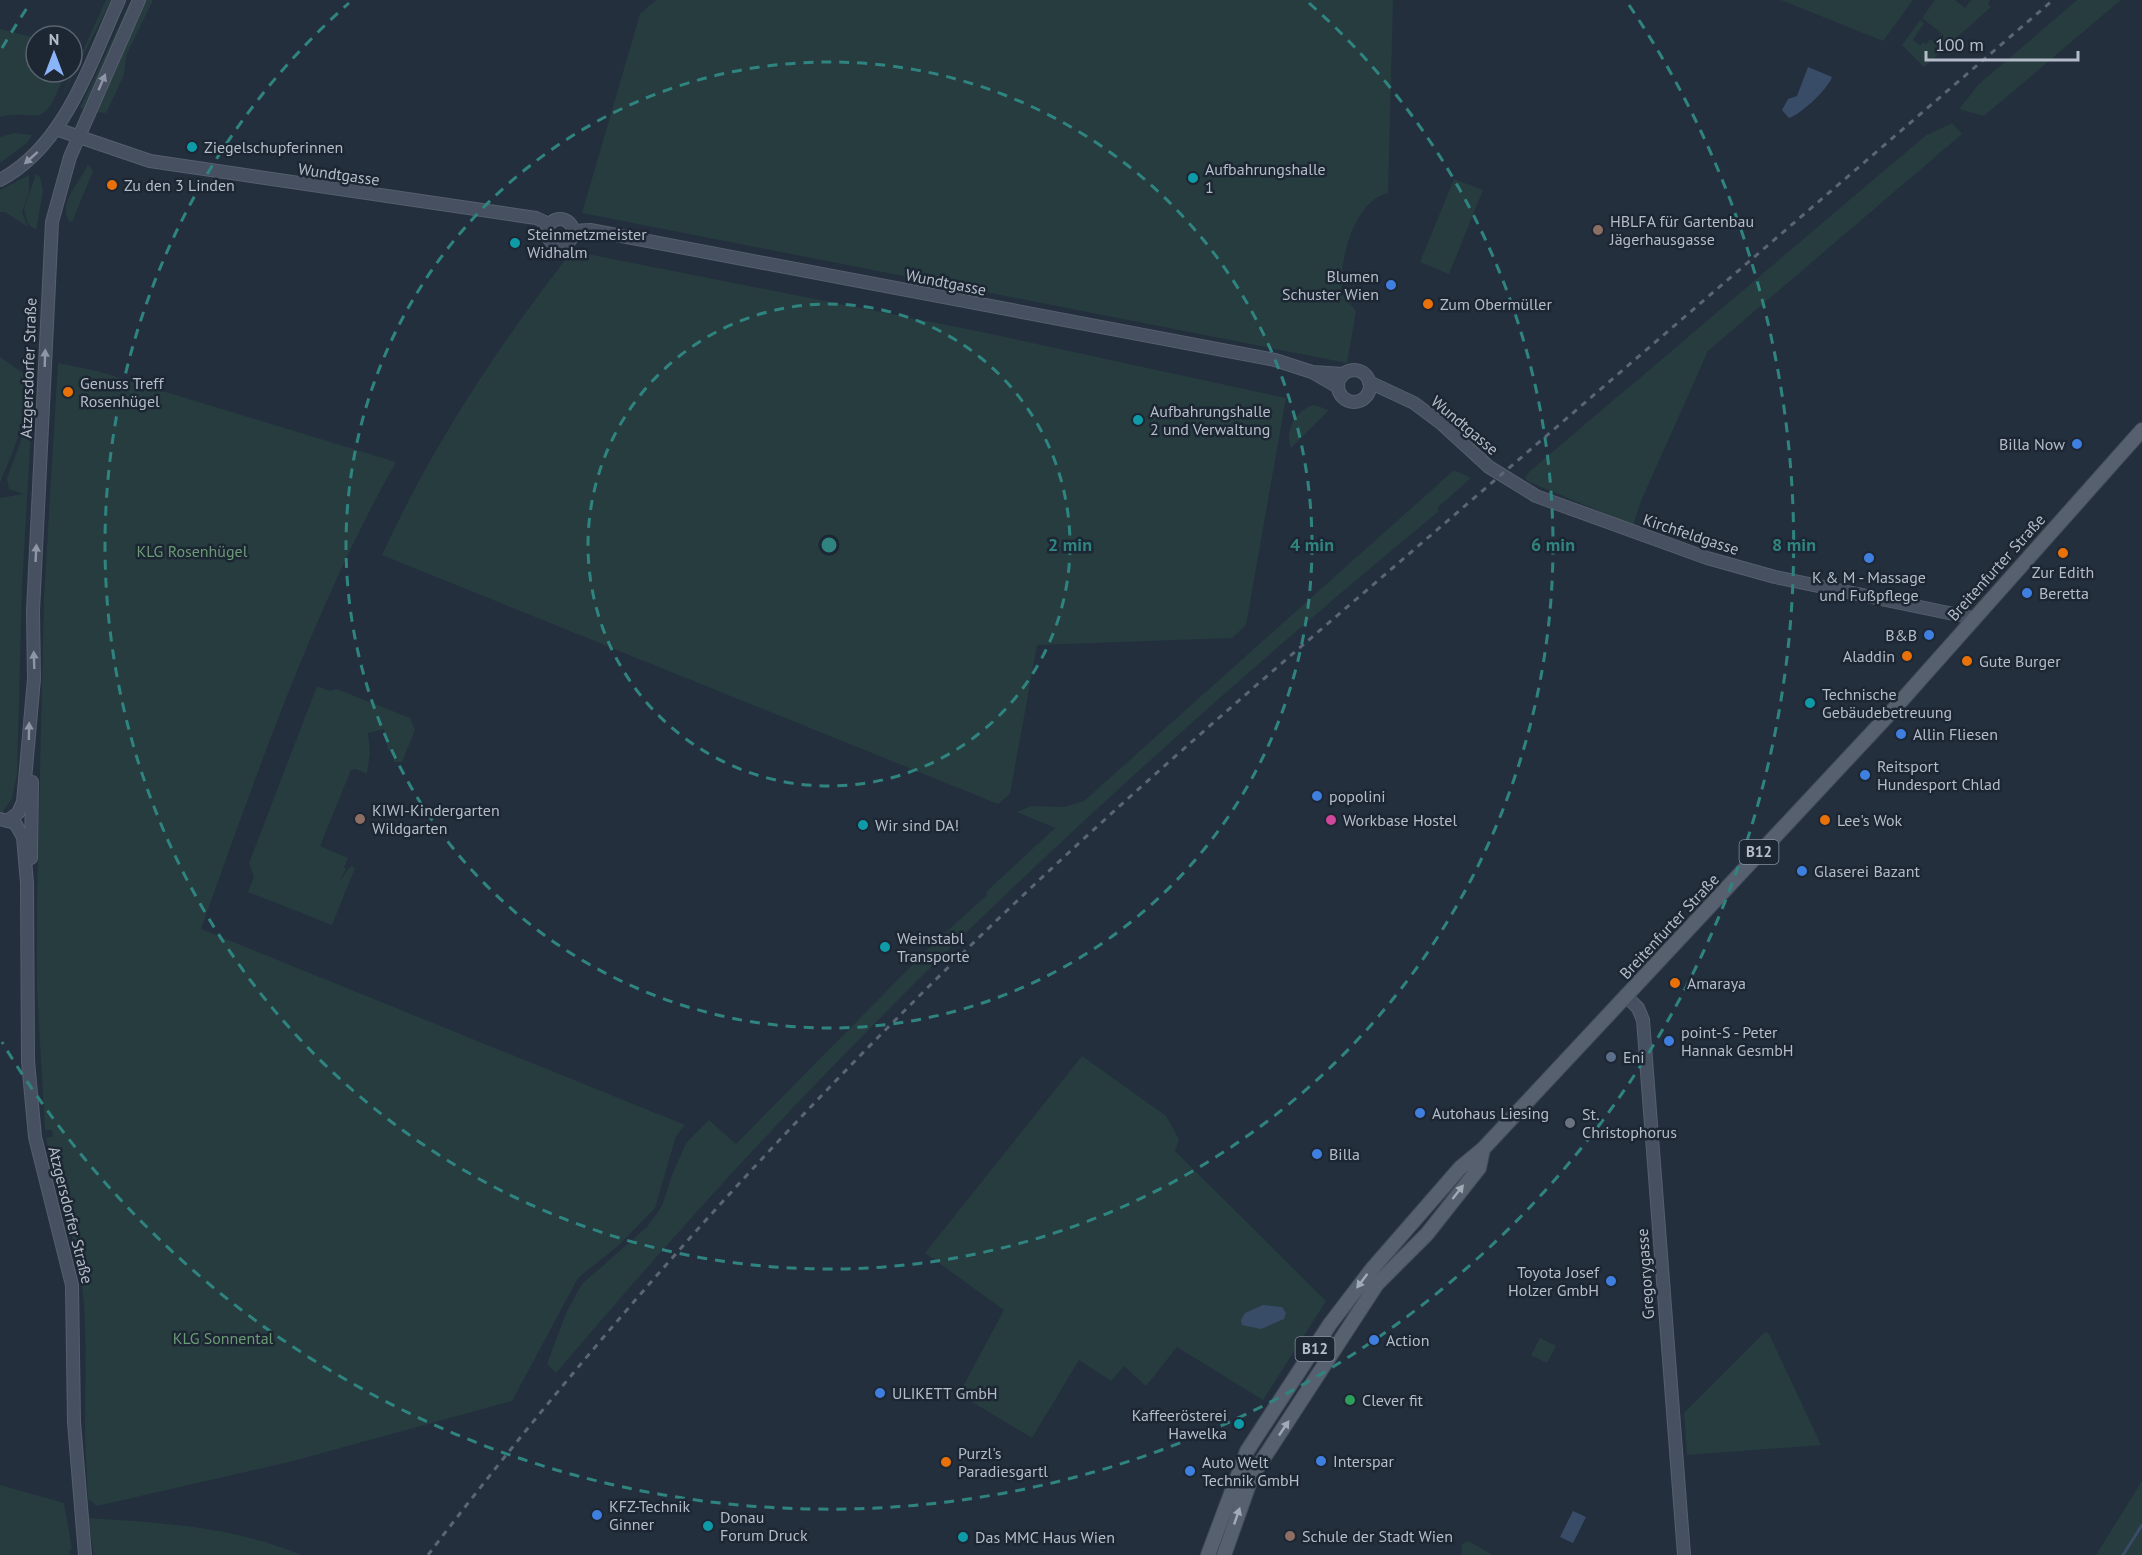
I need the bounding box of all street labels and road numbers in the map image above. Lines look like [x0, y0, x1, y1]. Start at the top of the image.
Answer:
street label: Wundtgasse [297, 158, 381, 190]
street label: Wundtgasse [904, 264, 988, 300]
street label: Atzgersdorfer Straße [16, 297, 40, 439]
street label: Wundtgasse [1427, 391, 1503, 459]
street label: Kirchfeldgasse [1640, 509, 1742, 559]
street label: Breitenfurter Straße [1943, 509, 2049, 625]
road number: B12 [1740, 840, 1778, 864]
street label: Breitenfurter Straße [1615, 869, 1723, 983]
street label: Atzgersdorfer Straße [44, 1144, 98, 1286]
street label: Gregorygasse [1632, 1228, 1658, 1320]
road number: B12 [1296, 1337, 1334, 1361]

